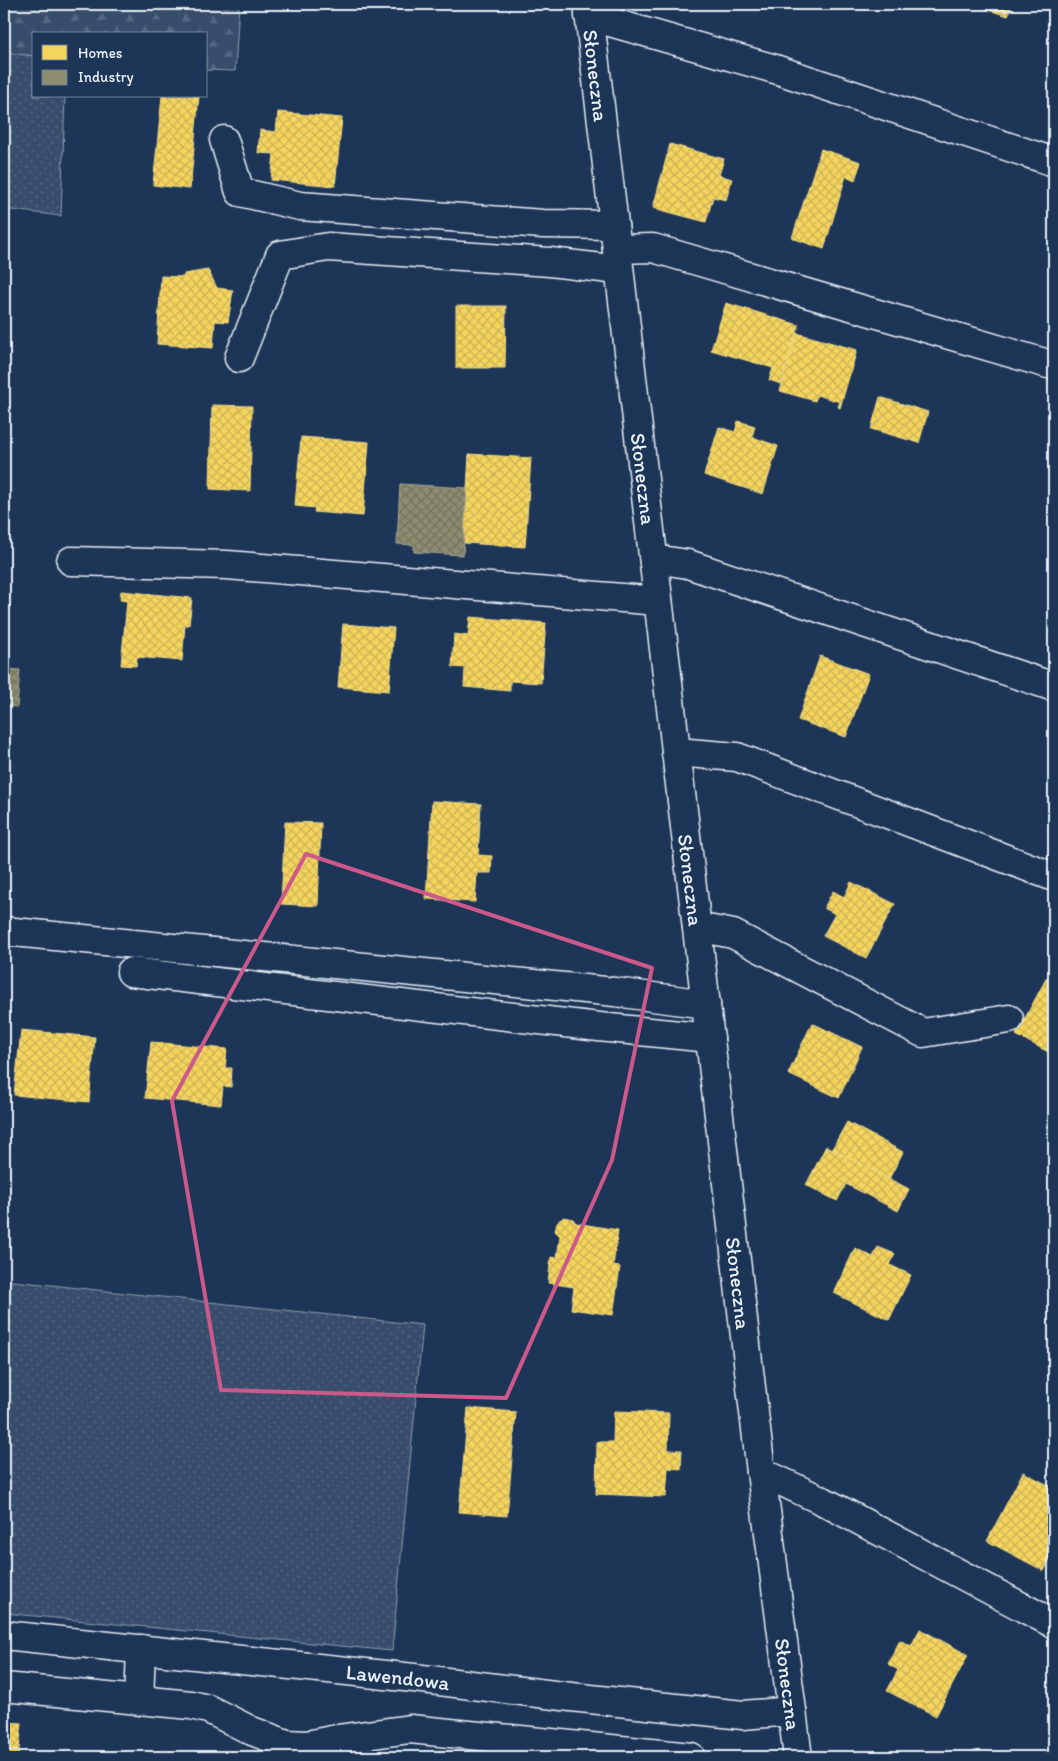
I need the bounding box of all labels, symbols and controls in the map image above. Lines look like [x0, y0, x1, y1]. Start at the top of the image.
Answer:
street label: Słoneczna [579, 28, 614, 123]
legend [32, 32, 208, 98]
text: Homes [78, 44, 123, 62]
text: Industry [78, 68, 134, 86]
street label: Słoneczna [626, 431, 662, 526]
street label: Słoneczna [673, 833, 709, 927]
street label: Słoneczna [721, 1236, 757, 1331]
street label: Słoneczna [770, 1637, 807, 1732]
street label: Lawendowa [345, 1658, 451, 1695]

